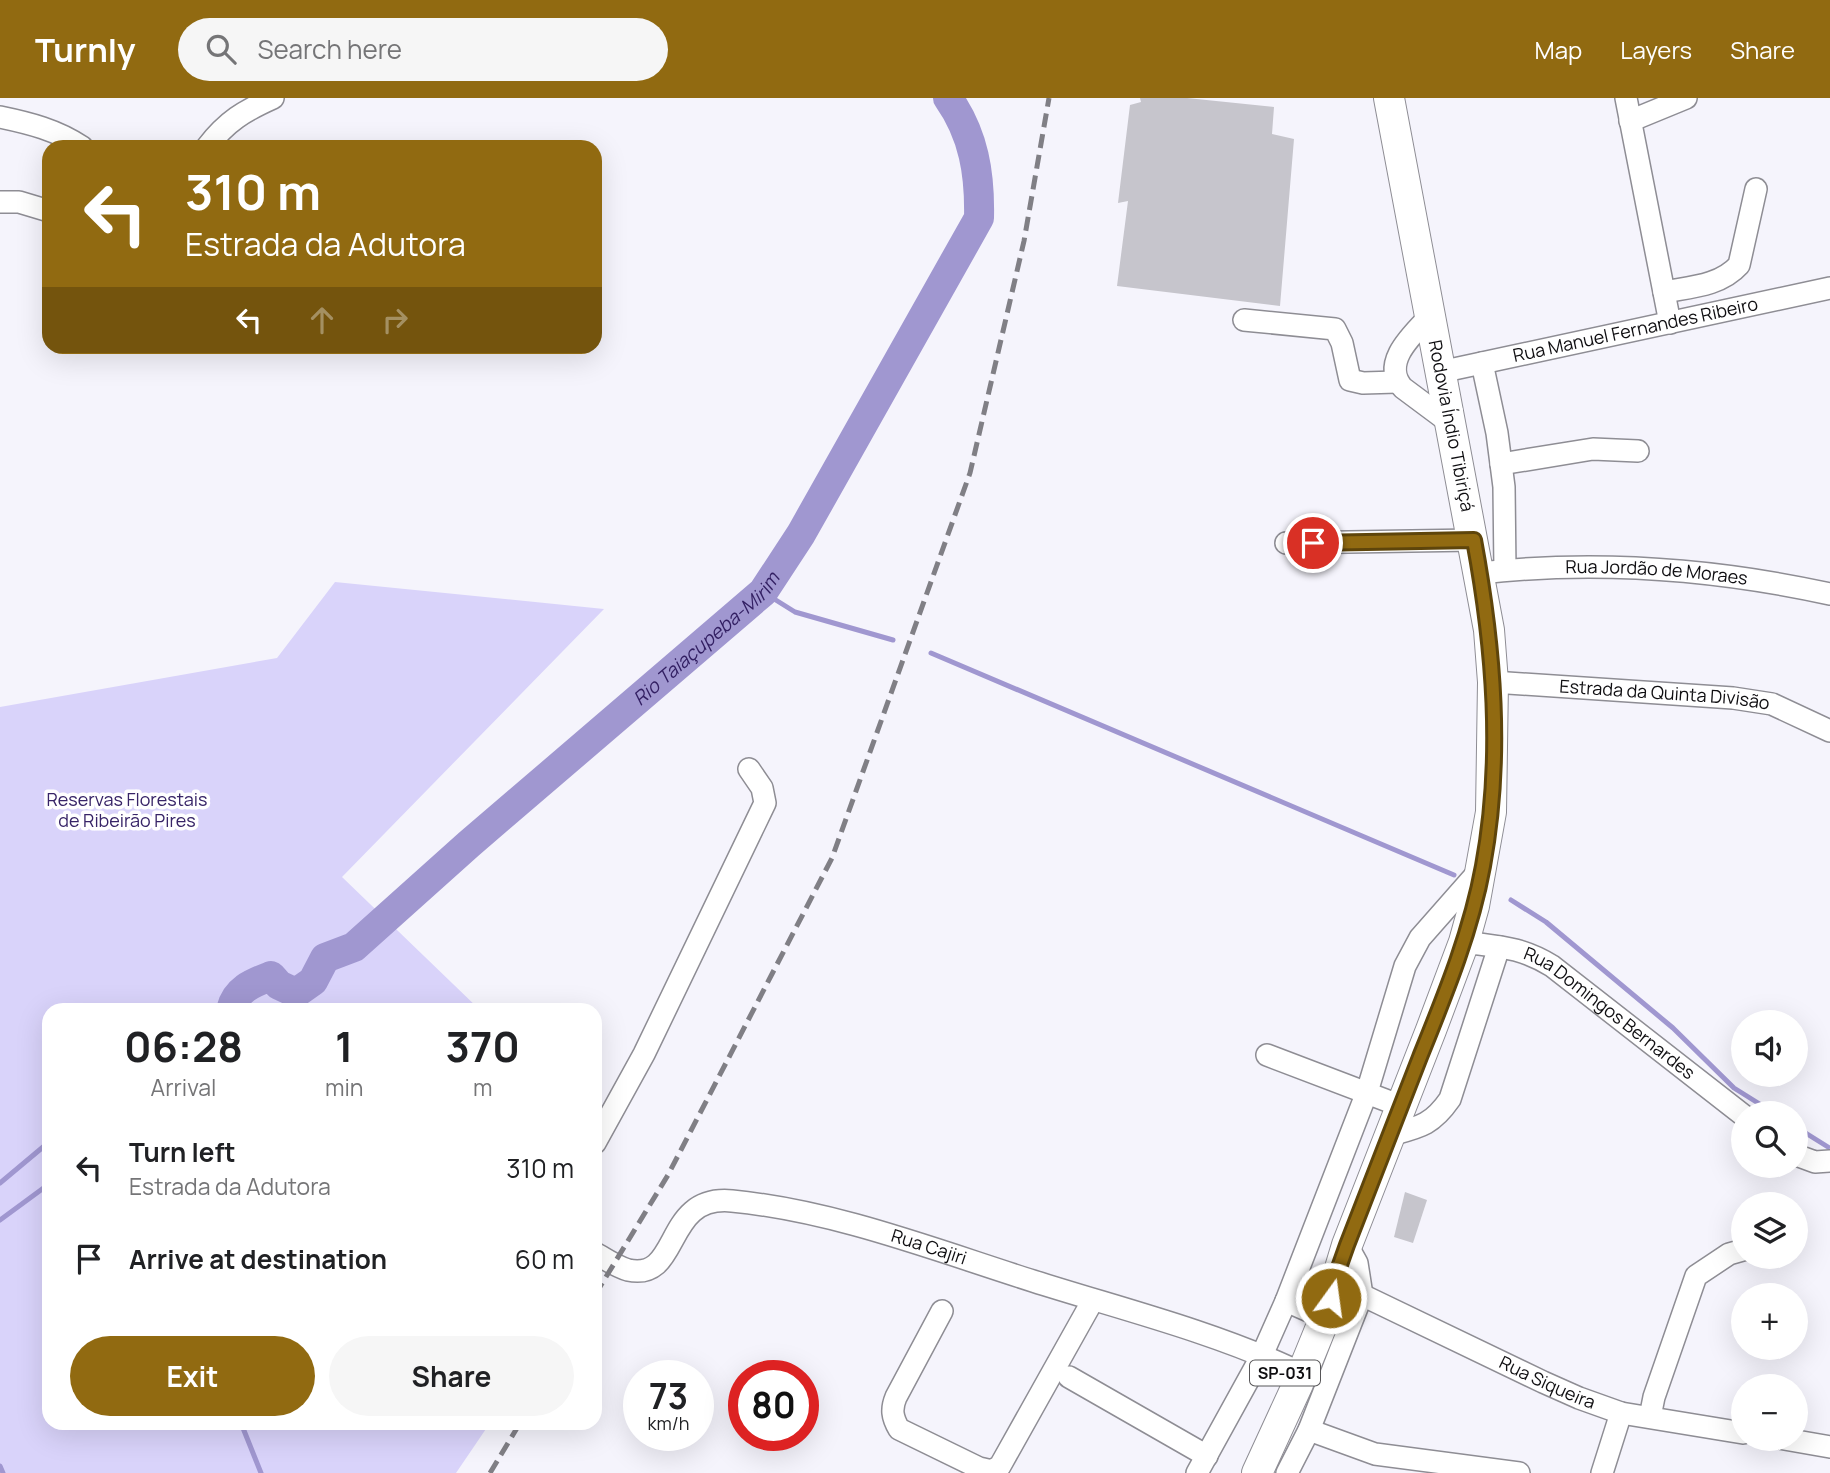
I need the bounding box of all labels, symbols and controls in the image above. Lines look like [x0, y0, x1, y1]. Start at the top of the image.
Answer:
search box [178, 18, 668, 81]
text: Turnly [35, 27, 136, 72]
icon: search [202, 30, 240, 68]
text: Search here [258, 31, 402, 67]
text: Map [1535, 33, 1582, 66]
text: Layers [1620, 33, 1692, 66]
text: Share [1730, 33, 1795, 66]
text: 310 m [185, 158, 321, 225]
icon: left [70, 168, 161, 259]
text: Estrada da Adutora [185, 222, 466, 266]
street label: Rua Manuel Fernandes Ribeiro [1511, 291, 1760, 367]
icon: left [230, 301, 268, 339]
icon: ahead [303, 301, 341, 339]
icon: right [376, 301, 414, 339]
street label: Rodovia Índio Tibiriçá [1424, 338, 1480, 514]
pin [1283, 513, 1343, 573]
icon: arrive [1294, 524, 1332, 562]
street label: Rua Jordão de Moraes [1565, 554, 1749, 590]
water label: Rio Taiaçupeba-Mirim [627, 566, 787, 711]
street label: Estrada da Quinta Divisão [1559, 673, 1771, 714]
park label: Reservas Florestais de Ribeirão Pires [46, 787, 208, 832]
street label: Rua Domingos Bernardes [1521, 941, 1701, 1084]
map controls [1731, 1010, 1808, 1451]
button: sound [1731, 1010, 1808, 1087]
text: 06:28 [124, 1017, 243, 1075]
text: 1 [335, 1017, 353, 1075]
text: 370 [445, 1017, 520, 1075]
text: Arrival [151, 1071, 216, 1103]
text: min [325, 1071, 363, 1103]
text: m [473, 1071, 492, 1103]
button: search [1731, 1101, 1808, 1178]
text: Turn left [129, 1134, 236, 1170]
icon: left [70, 1149, 108, 1187]
text: 310 m [506, 1150, 574, 1186]
text: Estrada da Adutora [129, 1170, 331, 1202]
button: layers [1731, 1192, 1808, 1269]
street label: Rua Cajiri [888, 1223, 970, 1270]
icon: arrive [70, 1240, 108, 1278]
text: Arrive at destination [129, 1241, 387, 1277]
text: 60 m [515, 1241, 574, 1277]
position arrow [1294, 1261, 1368, 1335]
button: + [1731, 1283, 1808, 1360]
button: Exit [70, 1336, 315, 1416]
button: Share [329, 1336, 574, 1416]
street label: Rua Siqueira [1495, 1350, 1599, 1414]
speed limit sign: 80 [728, 1360, 819, 1451]
road number: SP-031 [1250, 1360, 1320, 1386]
text: 73 [649, 1372, 688, 1420]
button: − [1731, 1374, 1808, 1451]
text: km/h [648, 1411, 689, 1435]

